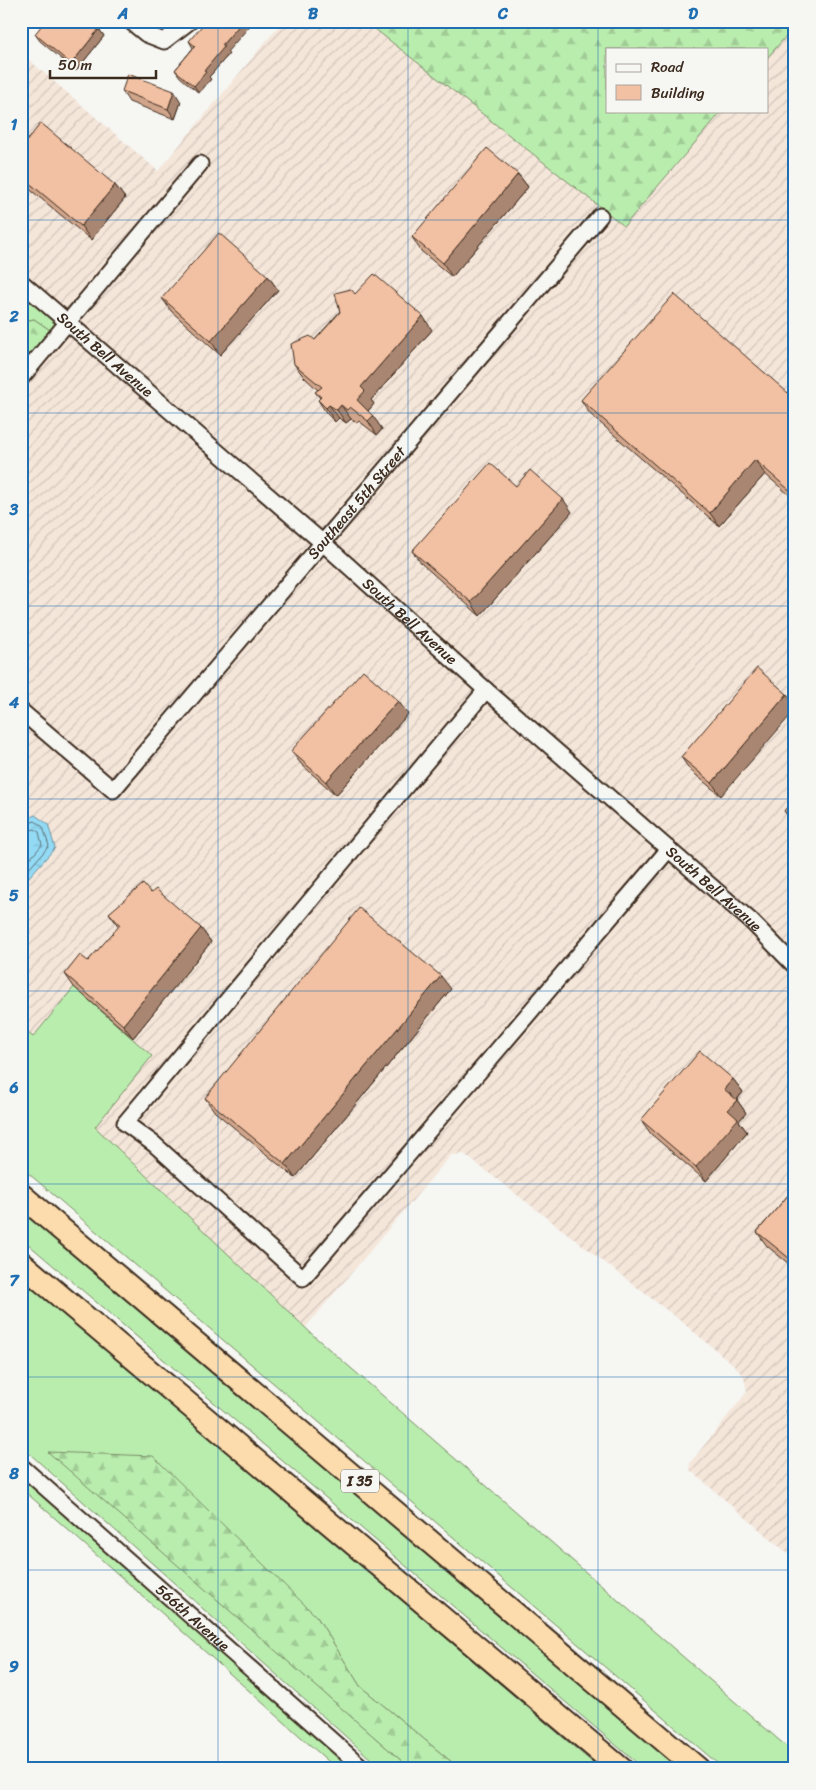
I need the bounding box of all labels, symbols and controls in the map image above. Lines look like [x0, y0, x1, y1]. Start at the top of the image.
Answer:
text: A [117, 0, 128, 28]
text: B [308, 0, 319, 28]
text: C [497, 0, 509, 28]
text: D [688, 0, 698, 28]
scale bar [50, 48, 156, 80]
legend [606, 48, 768, 112]
text: 50 m [58, 52, 93, 78]
text: Road [651, 54, 684, 80]
text: Building [651, 80, 705, 106]
text: 1 [11, 110, 18, 139]
text: 2 [8, 302, 19, 331]
street label: South Bell Avenue [51, 305, 159, 404]
street label: Southeast 5th Street [301, 439, 413, 565]
text: 3 [9, 495, 19, 524]
street label: South Bell Avenue [356, 571, 463, 671]
text: 4 [8, 688, 19, 717]
street label: South Bell Avenue [660, 839, 768, 938]
text: 5 [9, 881, 19, 910]
text: 6 [8, 1073, 19, 1102]
text: 7 [9, 1266, 20, 1295]
text: 8 [8, 1459, 19, 1488]
road number: I 35 [341, 1470, 379, 1492]
street label: 566th Avenue [149, 1577, 236, 1658]
text: 9 [9, 1652, 19, 1681]

